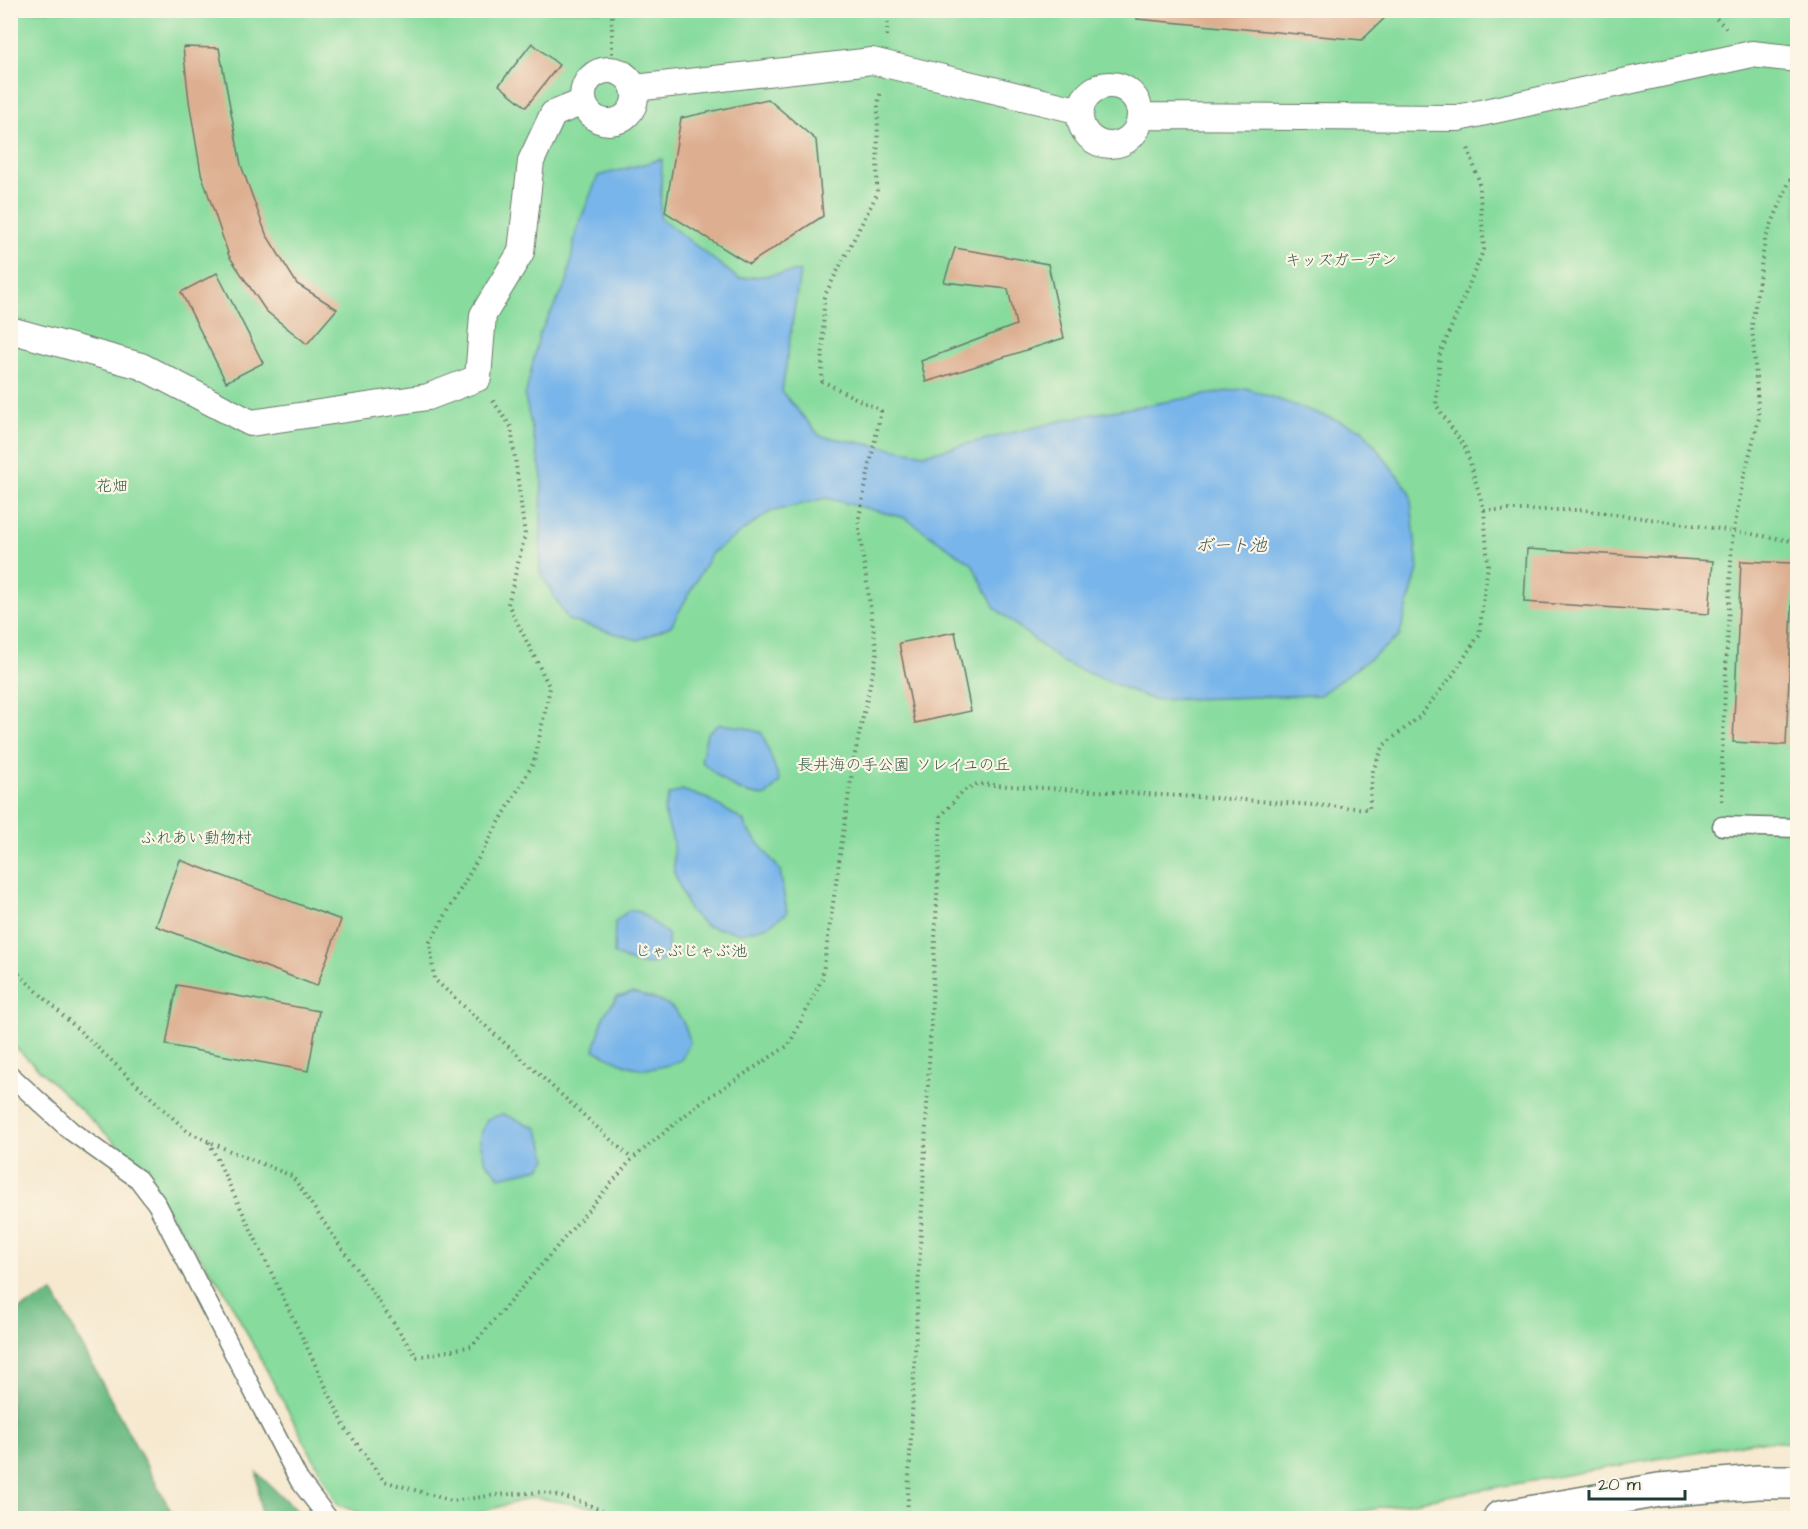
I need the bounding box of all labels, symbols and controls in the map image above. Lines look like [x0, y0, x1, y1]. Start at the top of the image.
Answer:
park label: キッズガーデン [1285, 249, 1397, 271]
park label: 花畑 [96, 475, 128, 497]
water label: ボート池 [1195, 533, 1268, 558]
park label: 長井海の手公園 ソレイユの丘 [797, 754, 1011, 776]
park label: ふれあい動物村 [140, 827, 252, 849]
park label: じゃぶじゃぶ池 [635, 940, 747, 962]
scale bar [1589, 1463, 1685, 1501]
text: 20 m [1598, 1472, 1641, 1497]

